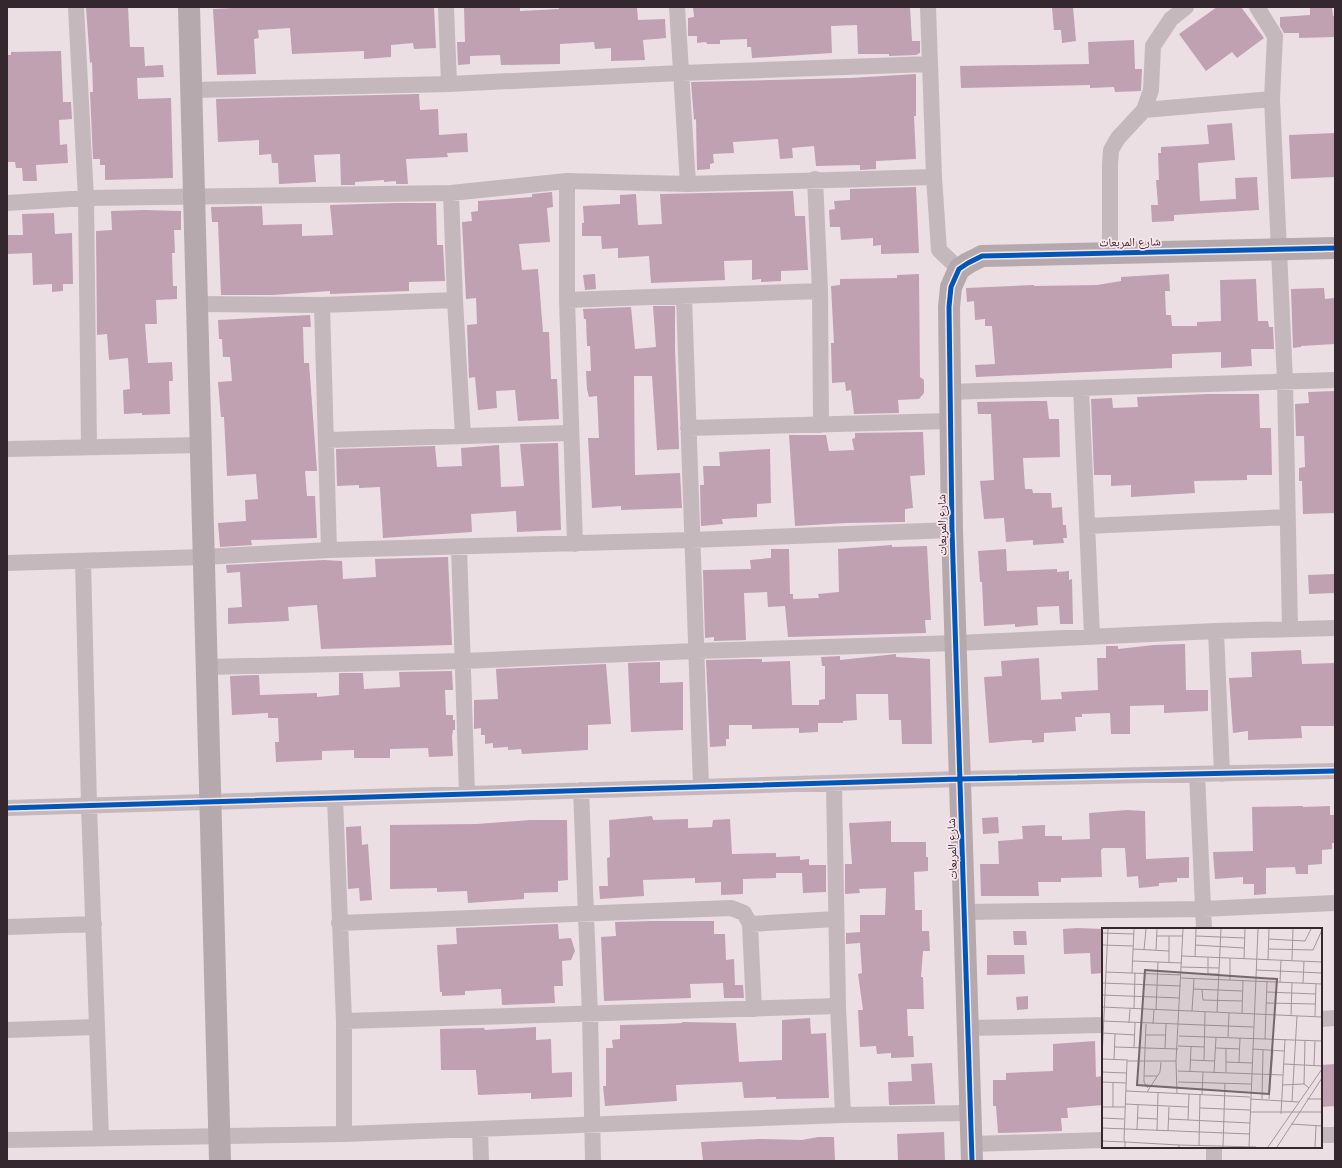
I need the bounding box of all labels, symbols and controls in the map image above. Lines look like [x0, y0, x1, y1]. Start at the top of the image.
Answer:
street label: شارع المربعات [1099, 233, 1161, 251]
street label: شارع المربعات [933, 494, 951, 556]
street label: شارع المربعات [943, 818, 961, 880]
inset map [1102, 928, 1322, 1148]

